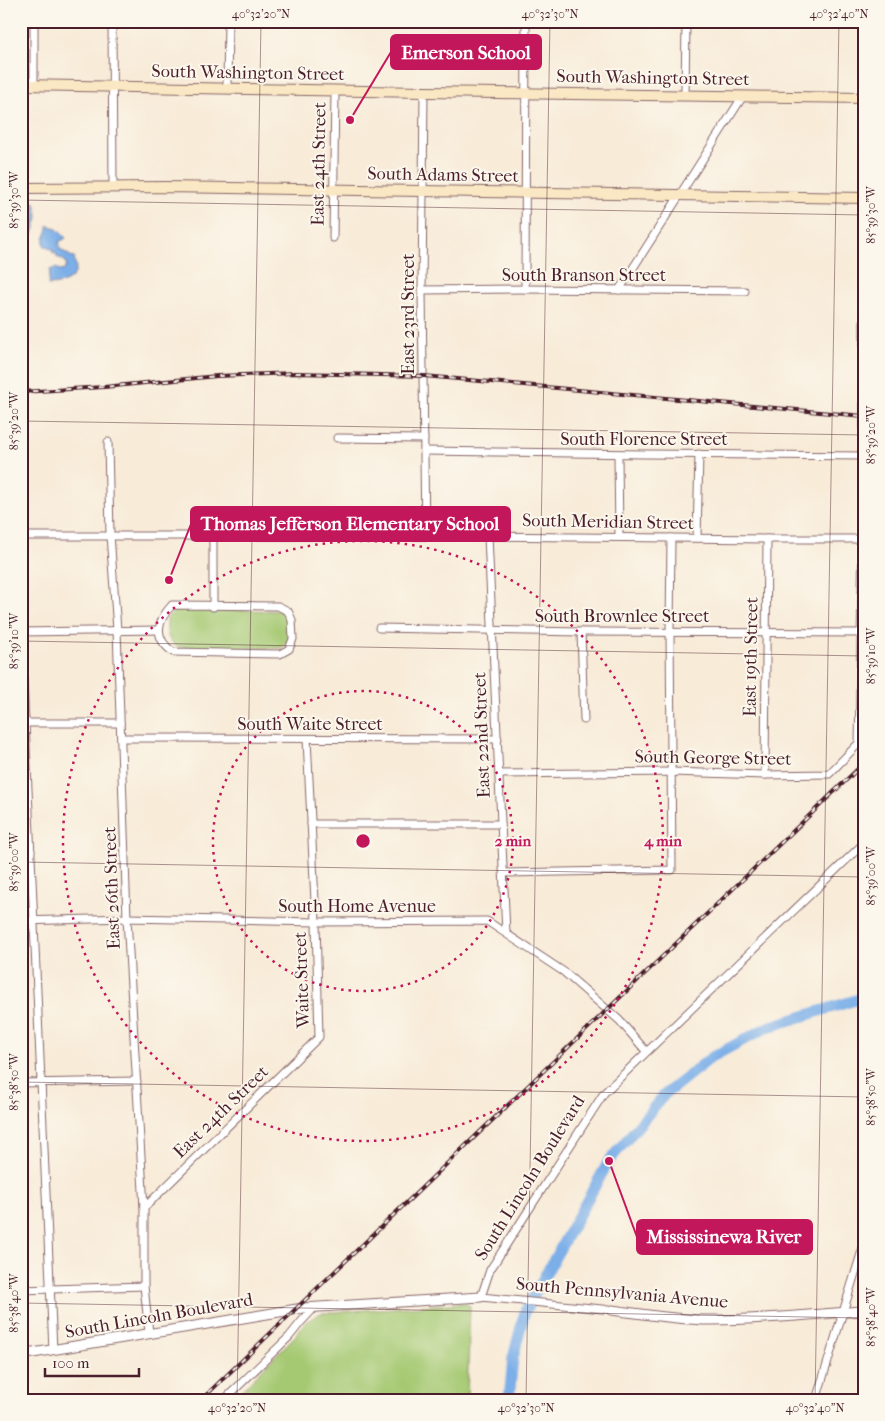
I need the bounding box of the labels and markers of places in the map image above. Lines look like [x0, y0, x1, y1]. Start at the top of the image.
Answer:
callout: Emerson School [391, 35, 541, 69]
callout: Thomas Jefferson Elementary School [191, 507, 510, 541]
centre of rings [354, 832, 372, 850]
callout: Mississinewa River [637, 1220, 812, 1254]

